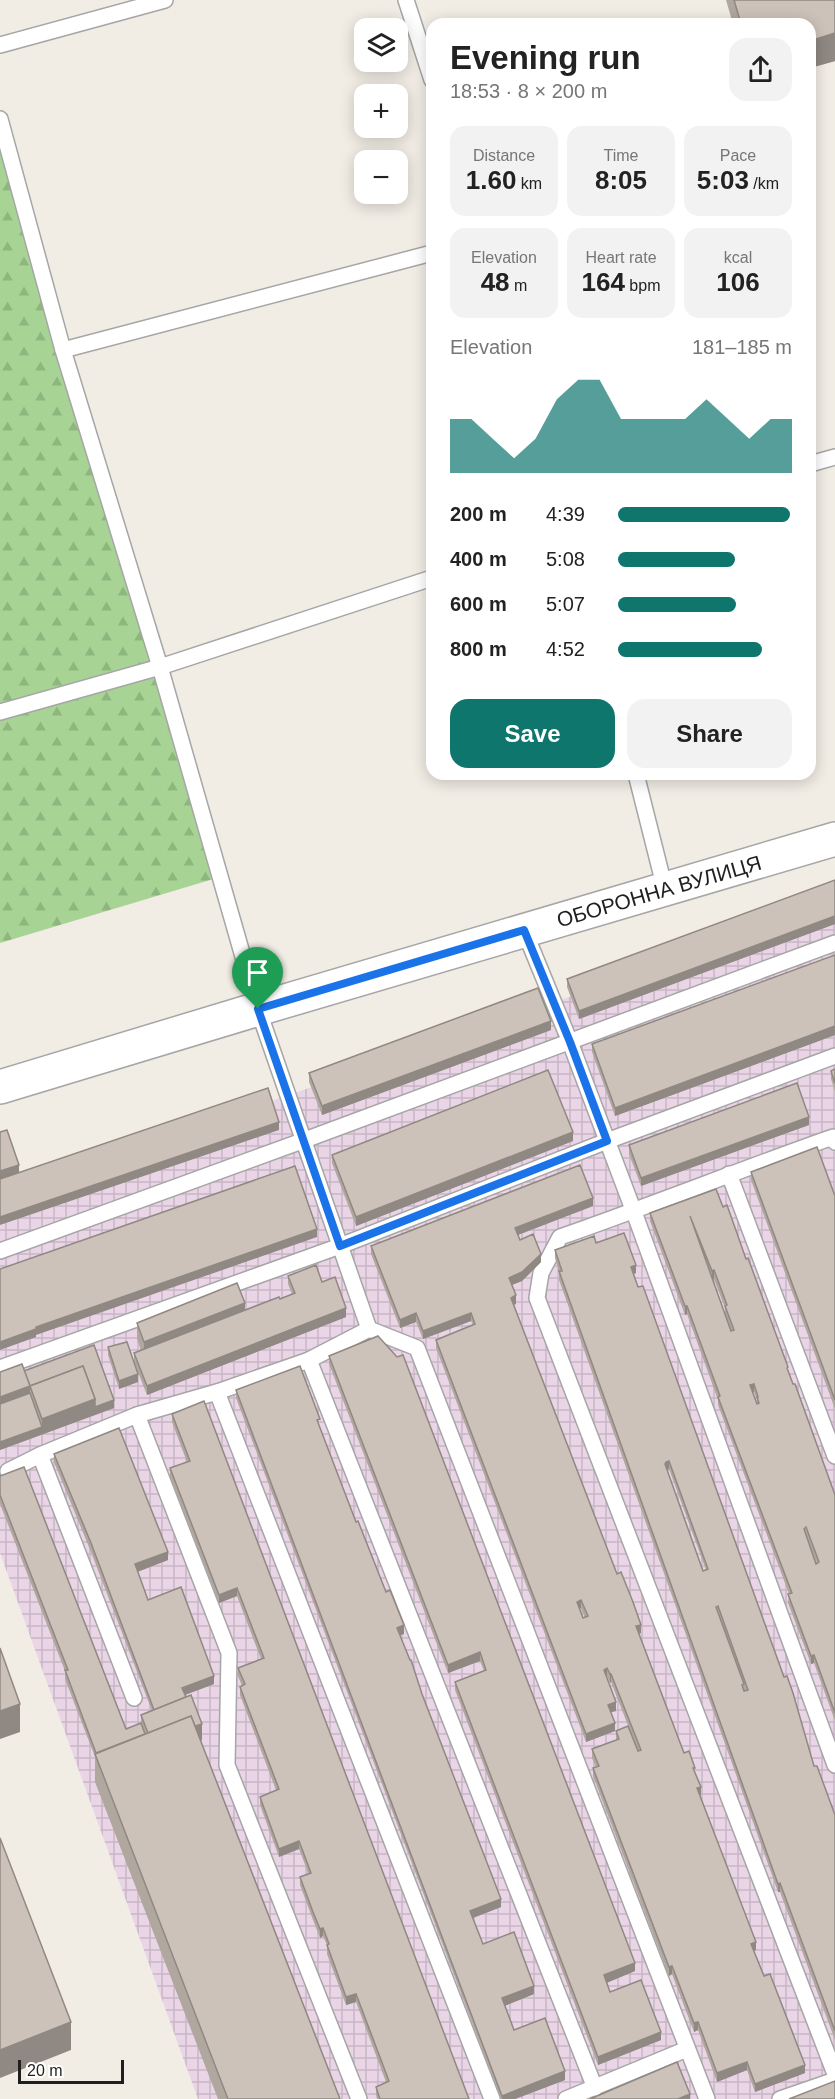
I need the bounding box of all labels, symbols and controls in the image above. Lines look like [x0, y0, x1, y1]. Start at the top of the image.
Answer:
map controls [354, 18, 408, 204]
button: layers [354, 18, 408, 72]
button: share [729, 38, 792, 101]
text: Evening run [450, 39, 641, 76]
text: 18:53 · 8 × 200 m [450, 80, 607, 102]
button: + [354, 84, 408, 138]
text: Distance [473, 147, 535, 164]
text: Time [604, 147, 638, 164]
text: Pace [720, 147, 756, 164]
button: − [354, 150, 408, 204]
text: 1.60 [466, 165, 516, 195]
text: 8:05 [595, 165, 647, 195]
text: 5:03 [697, 165, 749, 195]
text: km [516, 175, 542, 192]
text: /km [749, 175, 779, 192]
text: Elevation [471, 249, 537, 266]
text: Heart rate [585, 249, 657, 266]
text: kcal [724, 249, 752, 266]
text: 48 [481, 267, 510, 297]
text: 164 [582, 267, 625, 297]
text: 106 [716, 267, 760, 297]
text: m [510, 277, 527, 294]
text: bpm [625, 277, 660, 294]
text: Elevation [450, 336, 532, 358]
text: 181–185 m [692, 336, 792, 358]
text: 200 m [450, 503, 507, 525]
text: 4:39 [546, 503, 585, 525]
text: 400 m [450, 548, 507, 570]
text: 5:08 [546, 548, 585, 570]
text: 600 m [450, 593, 507, 615]
text: 5:07 [546, 593, 585, 615]
text: 800 m [450, 638, 507, 660]
text: 4:52 [546, 638, 585, 660]
button: Save [450, 699, 615, 768]
button: Share [627, 699, 792, 768]
street label: ОБОРОННА ВУЛИЦЯ [554, 851, 764, 931]
pin [232, 947, 283, 1009]
icon: arrive [241, 956, 274, 989]
scale bar [18, 2057, 124, 2084]
text: 20 m [27, 2062, 63, 2079]

